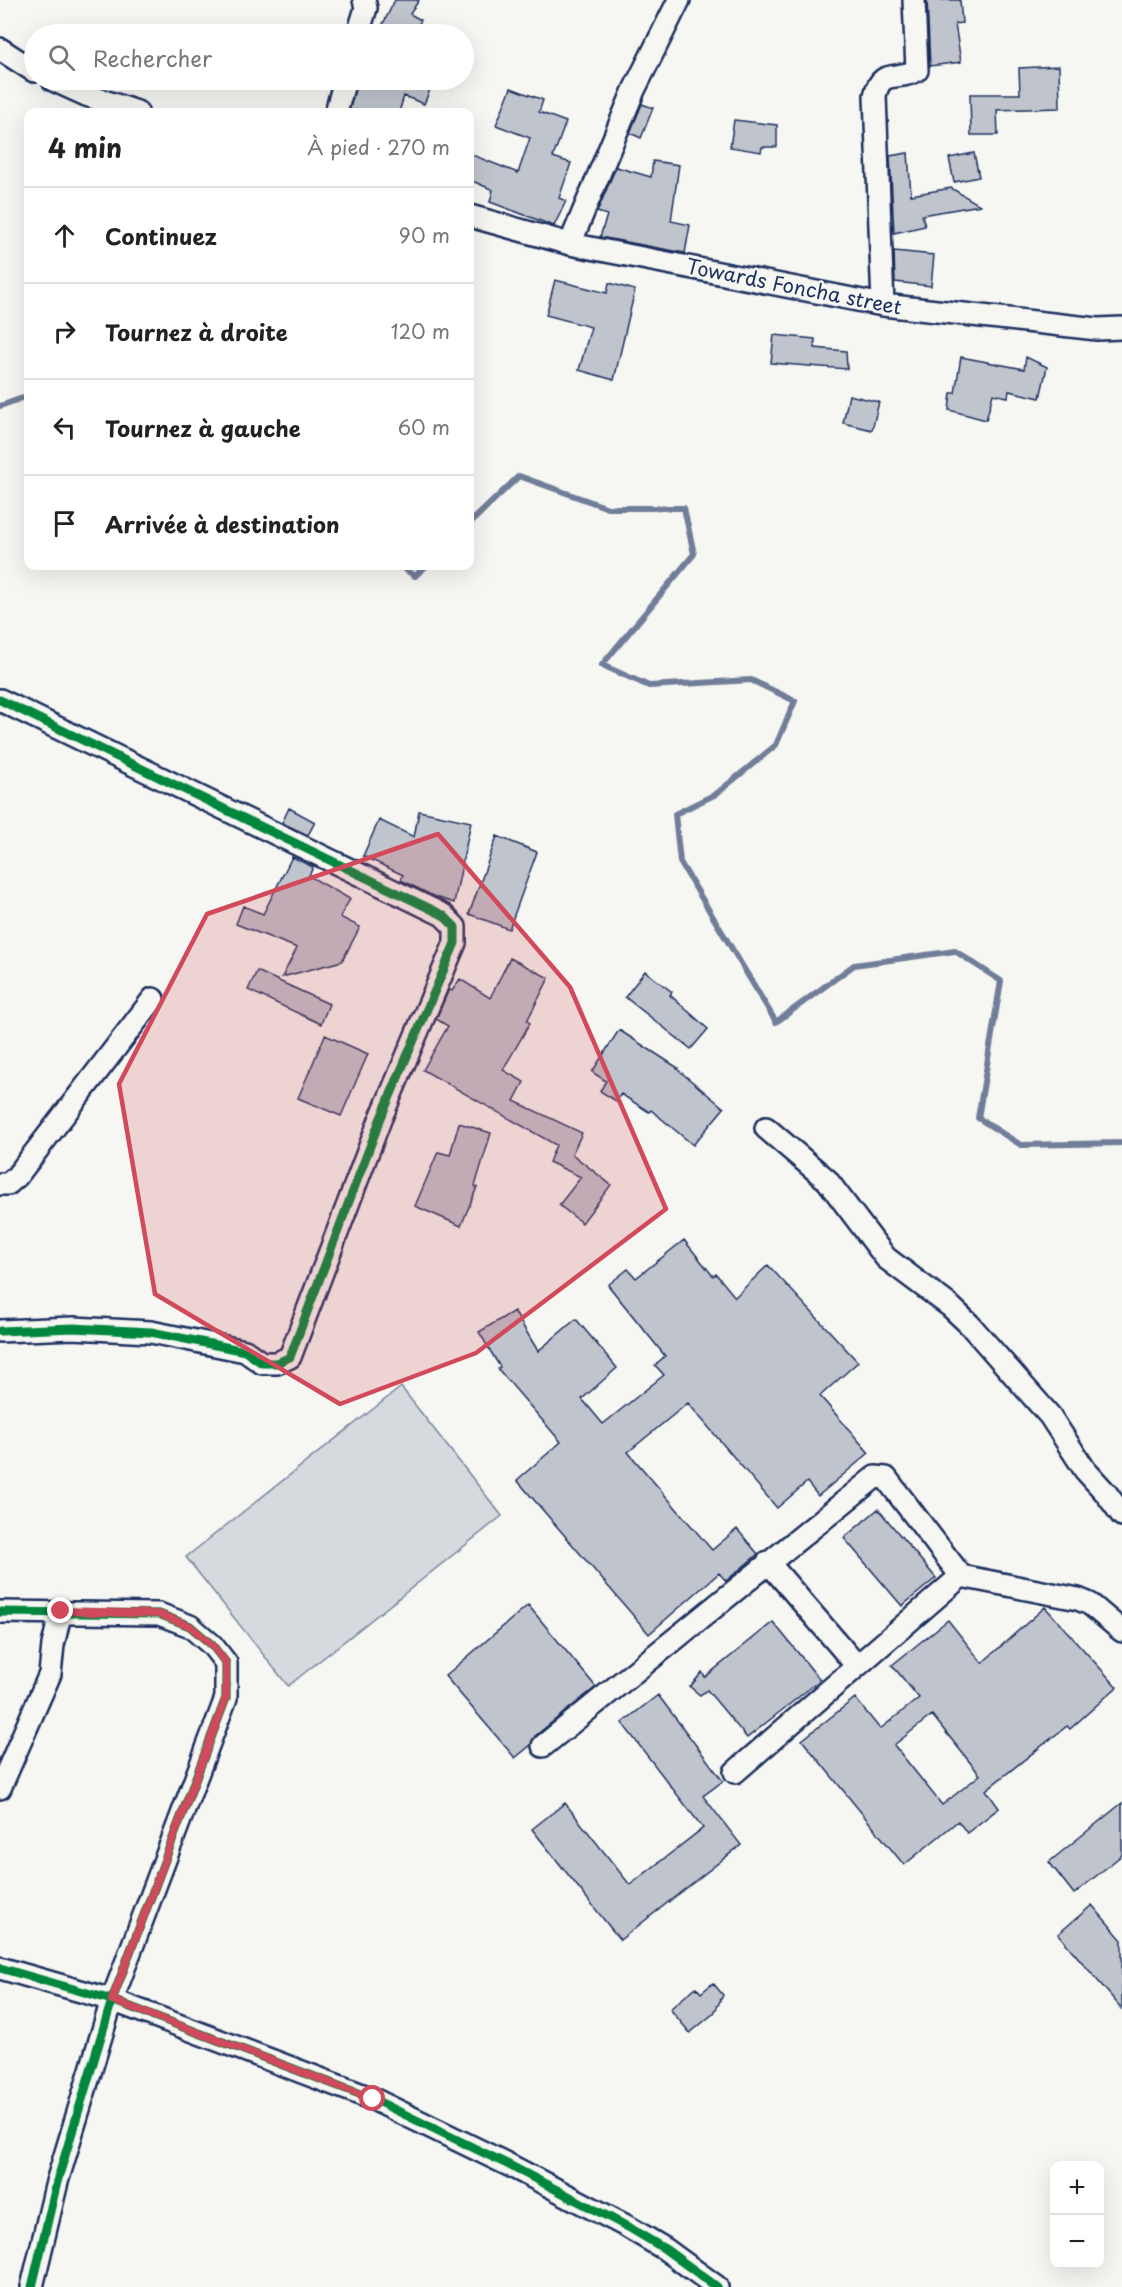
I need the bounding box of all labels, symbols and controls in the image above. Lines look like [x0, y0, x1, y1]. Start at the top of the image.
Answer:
search box [24, 24, 474, 90]
icon: search [45, 41, 78, 74]
text: Rechercher [93, 41, 212, 74]
text: 4 min [48, 128, 122, 167]
text: À pied · 270 m [307, 132, 450, 162]
icon: ahead [48, 219, 81, 252]
text: Continuez [105, 219, 217, 252]
text: 90 m [399, 220, 450, 250]
street label: Towards Foncha street [684, 250, 904, 322]
icon: right [48, 315, 81, 348]
text: Tournez à droite [105, 315, 288, 348]
text: 120 m [391, 316, 450, 346]
icon: left [48, 411, 81, 444]
text: Tournez à gauche [105, 411, 301, 444]
text: 60 m [398, 412, 450, 442]
icon: arrive [48, 507, 81, 540]
text: Arrivée à destination [105, 507, 339, 540]
route end [47, 1597, 73, 1623]
route start [359, 2085, 385, 2111]
map controls [1050, 2161, 1104, 2269]
button: + [1050, 2161, 1104, 2215]
button: − [1050, 2215, 1104, 2269]

